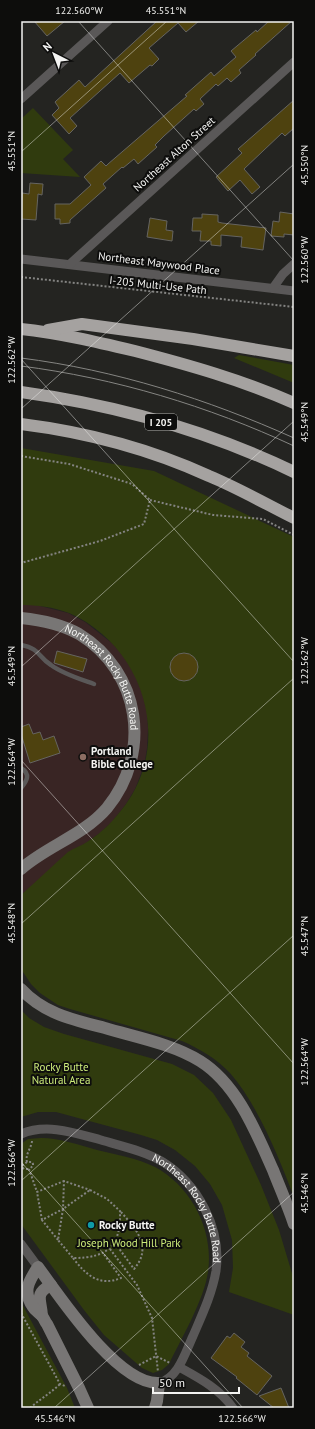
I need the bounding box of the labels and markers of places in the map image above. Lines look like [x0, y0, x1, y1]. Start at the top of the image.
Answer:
place label: Portland Bible College [91, 744, 153, 771]
marker: Portland Bible College [78, 752, 88, 762]
place label: Rocky Butte [99, 1218, 155, 1232]
marker: Rocky Butte [86, 1220, 96, 1230]

